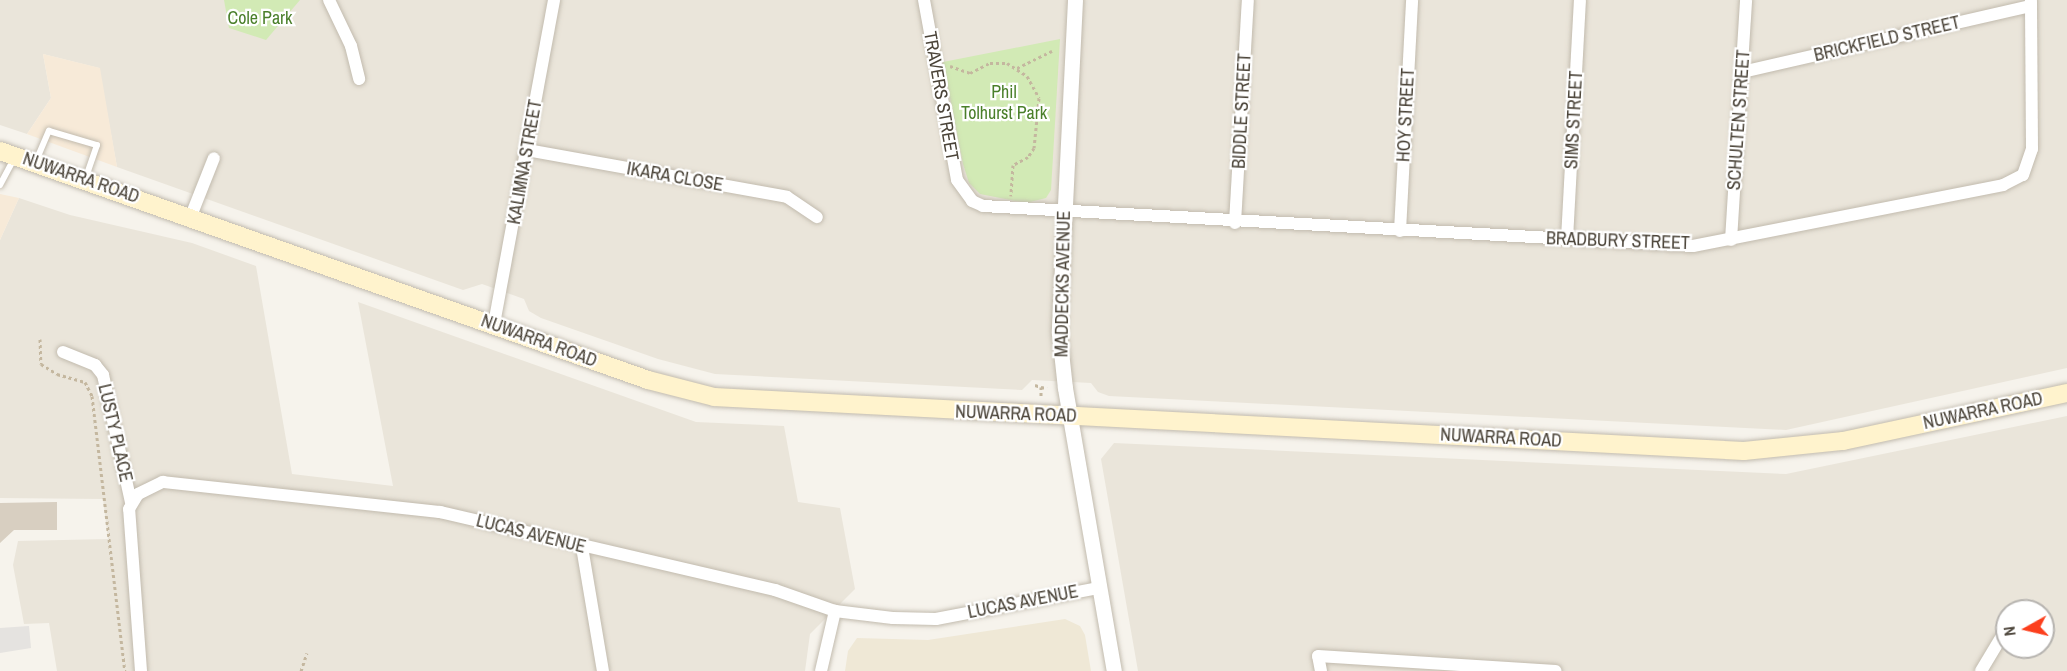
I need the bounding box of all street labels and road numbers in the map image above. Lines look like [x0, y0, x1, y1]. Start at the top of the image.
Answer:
street label: BRICKFIELD STREET [1812, 12, 1962, 66]
street label: TRAVERS STREET [919, 30, 963, 162]
street label: SCHULTEN STREET [1723, 49, 1755, 191]
street label: BIDDLE STREET [1228, 53, 1256, 169]
street label: HOY STREET [1393, 67, 1419, 163]
street label: SIMS STREET [1561, 70, 1587, 170]
street label: KALIMNA STREET [503, 98, 547, 226]
street label: NUWARRA ROAD [20, 148, 142, 208]
street label: IKARA CLOSE [625, 158, 725, 196]
street label: MADDECKS AVENUE [1051, 210, 1075, 358]
street label: BRADBURY STREET [1546, 228, 1690, 254]
street label: NUWARRA ROAD [478, 310, 600, 372]
street label: LUSTY PLACE [93, 382, 137, 484]
street label: NUWARRA ROAD [1921, 388, 2045, 434]
street label: NUWARRA ROAD [954, 401, 1078, 427]
street label: NUWARRA ROAD [1439, 424, 1563, 452]
street label: LUCAS AVENUE [474, 510, 588, 558]
street label: LUCAS AVENUE [966, 581, 1080, 623]

